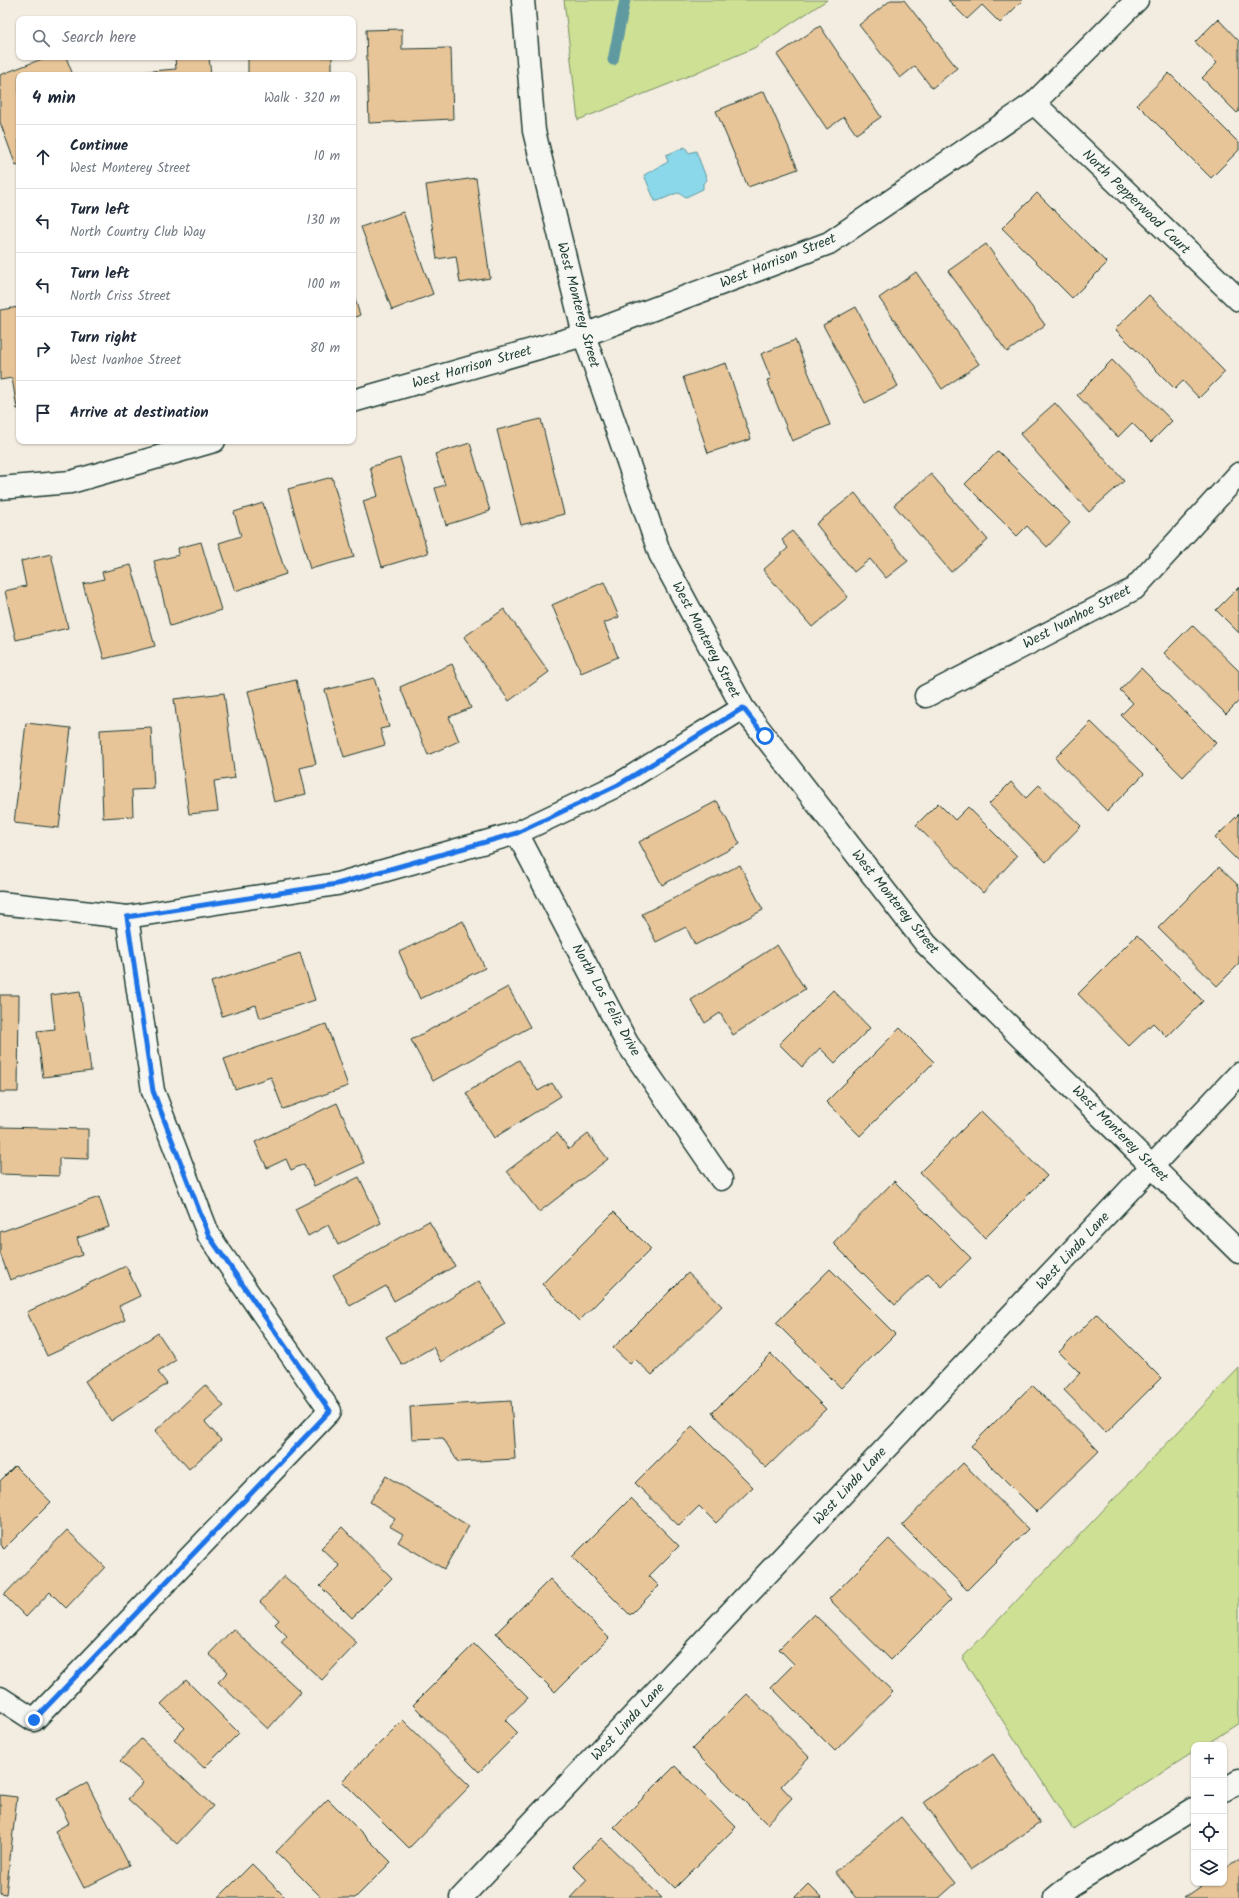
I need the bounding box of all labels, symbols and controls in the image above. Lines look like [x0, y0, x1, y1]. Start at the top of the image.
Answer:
search box [16, 16, 356, 60]
text: Search here [62, 26, 136, 50]
icon: search [30, 27, 52, 49]
text: 4 min [32, 85, 76, 112]
text: Walk · 320 m [264, 88, 340, 109]
text: Continue [70, 134, 128, 158]
street label: North Pepperwood Court [1077, 144, 1196, 260]
icon: ahead [32, 146, 54, 168]
text: 10 m [314, 146, 340, 167]
text: West Monterey Street [70, 158, 190, 179]
text: Turn left [70, 198, 130, 222]
icon: left [32, 210, 54, 232]
text: 130 m [306, 210, 340, 231]
text: North Country Club Way [70, 222, 205, 243]
street label: West Harrison Street [717, 227, 840, 294]
street label: West Monterey Street [551, 240, 606, 371]
text: Turn left [70, 262, 130, 286]
icon: left [32, 274, 54, 296]
text: 100 m [307, 274, 340, 295]
text: North Criss Street [70, 286, 171, 307]
text: Turn right [70, 326, 137, 350]
icon: right [32, 338, 54, 360]
text: 80 m [310, 338, 340, 359]
street label: West Harrison Street [410, 339, 535, 395]
text: West Ivanhoe Street [70, 350, 181, 371]
text: Arrive at destination [70, 401, 209, 425]
icon: arrive [32, 402, 54, 424]
street label: West Monterey Street [666, 578, 746, 703]
street label: West Ivanhoe Street [1019, 579, 1136, 655]
route start [756, 727, 774, 745]
street label: West Monterey Street [846, 845, 945, 960]
street label: North Los Feliz Drive [566, 940, 646, 1061]
street label: West Monterey Street [1066, 1080, 1174, 1188]
street label: West Linda Lane [1031, 1206, 1116, 1295]
street label: West Linda Lane [808, 1441, 893, 1530]
street label: West Linda Lane [586, 1677, 671, 1766]
route end [25, 1711, 43, 1729]
map controls [1191, 1742, 1227, 1886]
button: + [1191, 1742, 1227, 1778]
button: − [1191, 1778, 1227, 1814]
button: locate [1191, 1814, 1227, 1850]
button: layers [1191, 1850, 1227, 1886]

